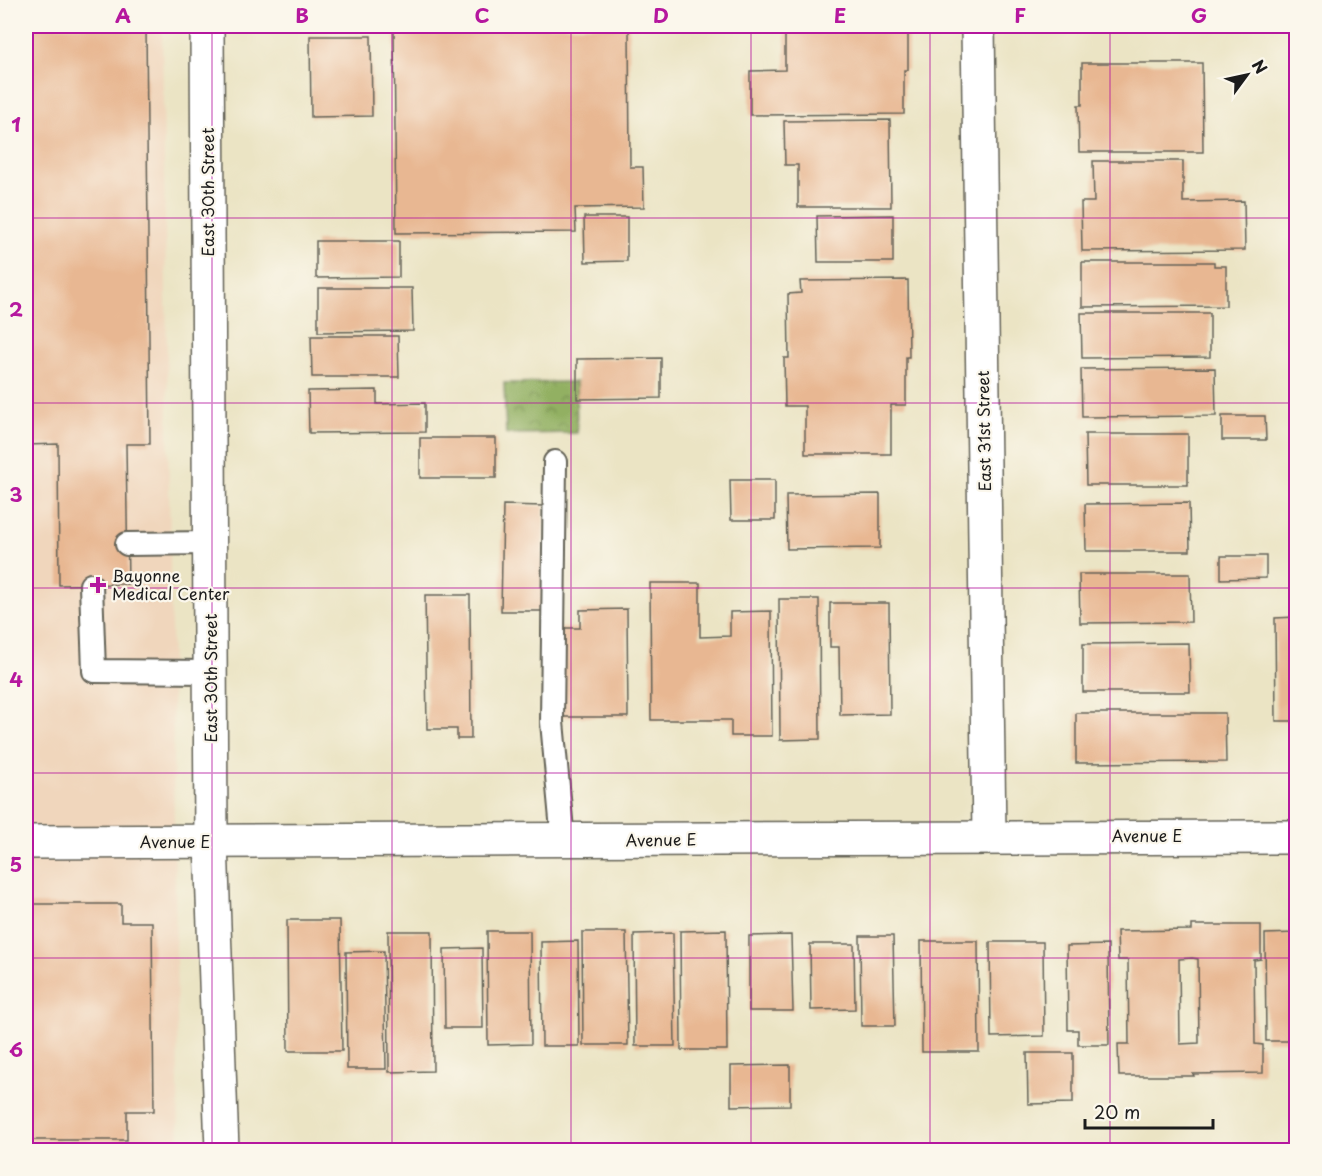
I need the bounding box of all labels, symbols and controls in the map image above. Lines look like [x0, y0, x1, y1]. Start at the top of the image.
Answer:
text: A [115, 0, 131, 30]
text: B [295, 0, 309, 30]
text: C [474, 0, 490, 30]
text: D [653, 0, 669, 30]
text: E [834, 0, 846, 30]
text: F [1014, 0, 1026, 30]
text: G [1191, 0, 1207, 30]
north arrow [1217, 45, 1277, 105]
text: N [1247, 54, 1274, 78]
text: 1 [11, 109, 21, 139]
street label: East 30th Street [195, 127, 219, 257]
text: 2 [9, 294, 23, 324]
street label: East 31st Street [970, 370, 996, 492]
text: 3 [9, 479, 23, 509]
place label: Bayonne Medical Center [112, 563, 230, 605]
marker: Bayonne Medical Center [89, 576, 107, 594]
street label: East 30th Street [198, 613, 222, 743]
text: 4 [9, 664, 23, 694]
street label: Avenue E [1112, 823, 1182, 847]
street label: Avenue E [625, 826, 697, 852]
street label: Avenue E [140, 829, 210, 853]
text: 5 [10, 849, 22, 879]
text: 6 [9, 1034, 23, 1064]
scale bar [1085, 1092, 1212, 1130]
text: 20 m [1094, 1098, 1140, 1125]

